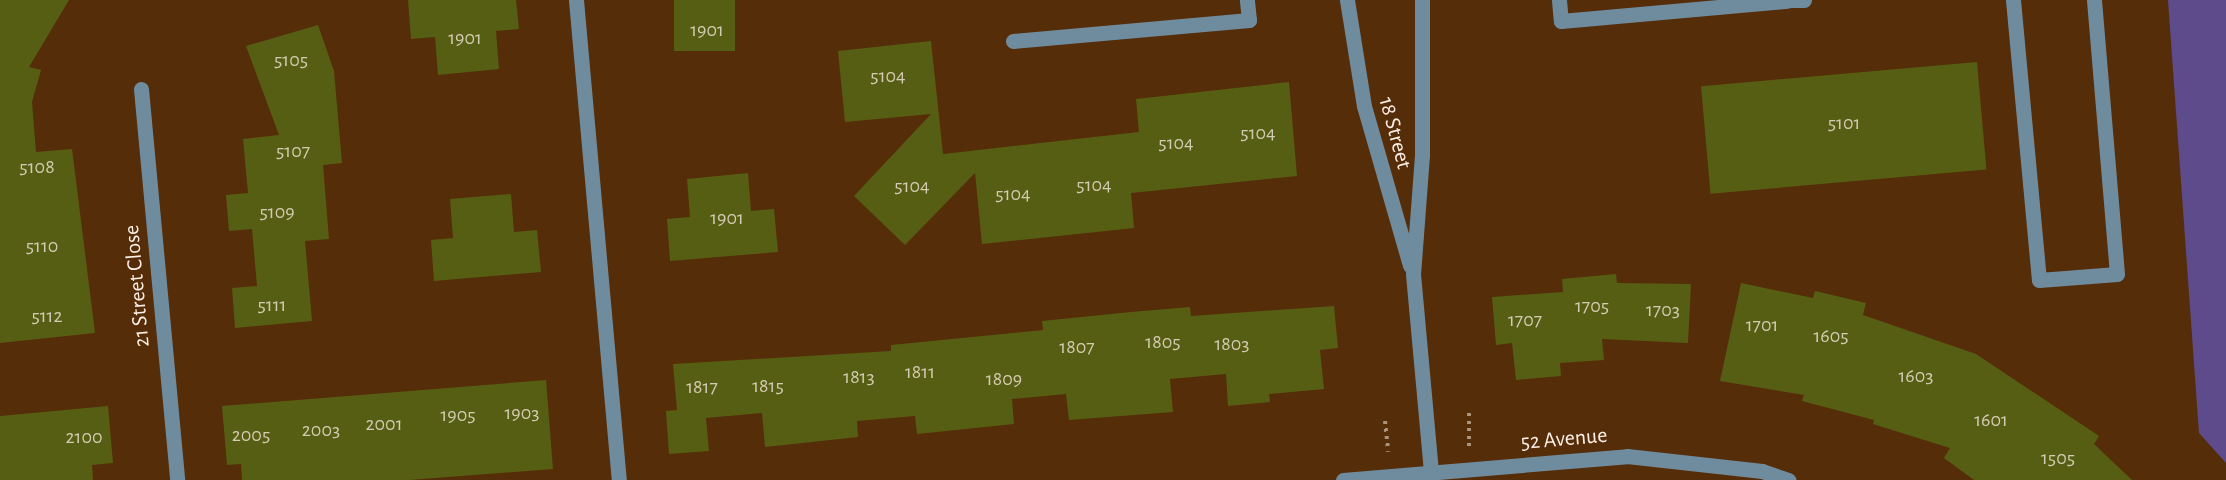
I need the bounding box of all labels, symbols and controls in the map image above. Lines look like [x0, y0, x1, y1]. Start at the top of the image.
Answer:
house number: 1901 [690, 18, 724, 42]
house number: 1901 [448, 26, 482, 50]
house number: 5105 [274, 48, 308, 72]
house number: 5104 [870, 64, 906, 88]
street label: 18 Street [1373, 94, 1417, 172]
house number: 5101 [1828, 111, 1860, 135]
house number: 5104 [1240, 121, 1276, 145]
house number: 5104 [1158, 131, 1194, 155]
house number: 5107 [276, 139, 310, 163]
house number: 5108 [19, 155, 55, 179]
house number: 5104 [1076, 173, 1112, 197]
house number: 5104 [894, 174, 930, 198]
house number: 5104 [995, 182, 1031, 206]
house number: 5109 [259, 200, 295, 224]
house number: 1901 [710, 206, 744, 230]
street label: 21 Street Close [119, 224, 155, 348]
house number: 5110 [26, 234, 58, 258]
house number: 5111 [258, 293, 286, 317]
house number: 1705 [1575, 294, 1609, 318]
house number: 1703 [1646, 298, 1680, 322]
house number: 5112 [31, 304, 63, 328]
house number: 1707 [1508, 308, 1542, 332]
house number: 1701 [1746, 313, 1778, 337]
house number: 1605 [1813, 324, 1849, 348]
house number: 1805 [1145, 330, 1181, 354]
house number: 1803 [1214, 332, 1250, 356]
house number: 1807 [1059, 335, 1095, 359]
house number: 1811 [905, 360, 935, 384]
house number: 1603 [1898, 364, 1934, 388]
house number: 1813 [843, 365, 875, 389]
house number: 1809 [986, 367, 1022, 391]
house number: 1815 [752, 374, 784, 398]
house number: 1817 [686, 375, 718, 399]
house number: 1903 [504, 401, 540, 425]
house number: 1905 [440, 403, 476, 427]
house number: 1601 [1974, 408, 2008, 432]
house number: 2001 [365, 412, 403, 436]
house number: 2003 [302, 418, 340, 442]
street label: 52 Avenue [1520, 422, 1608, 456]
house number: 2005 [232, 423, 270, 447]
house number: 2100 [65, 425, 103, 449]
house number: 1505 [2041, 446, 2075, 470]

